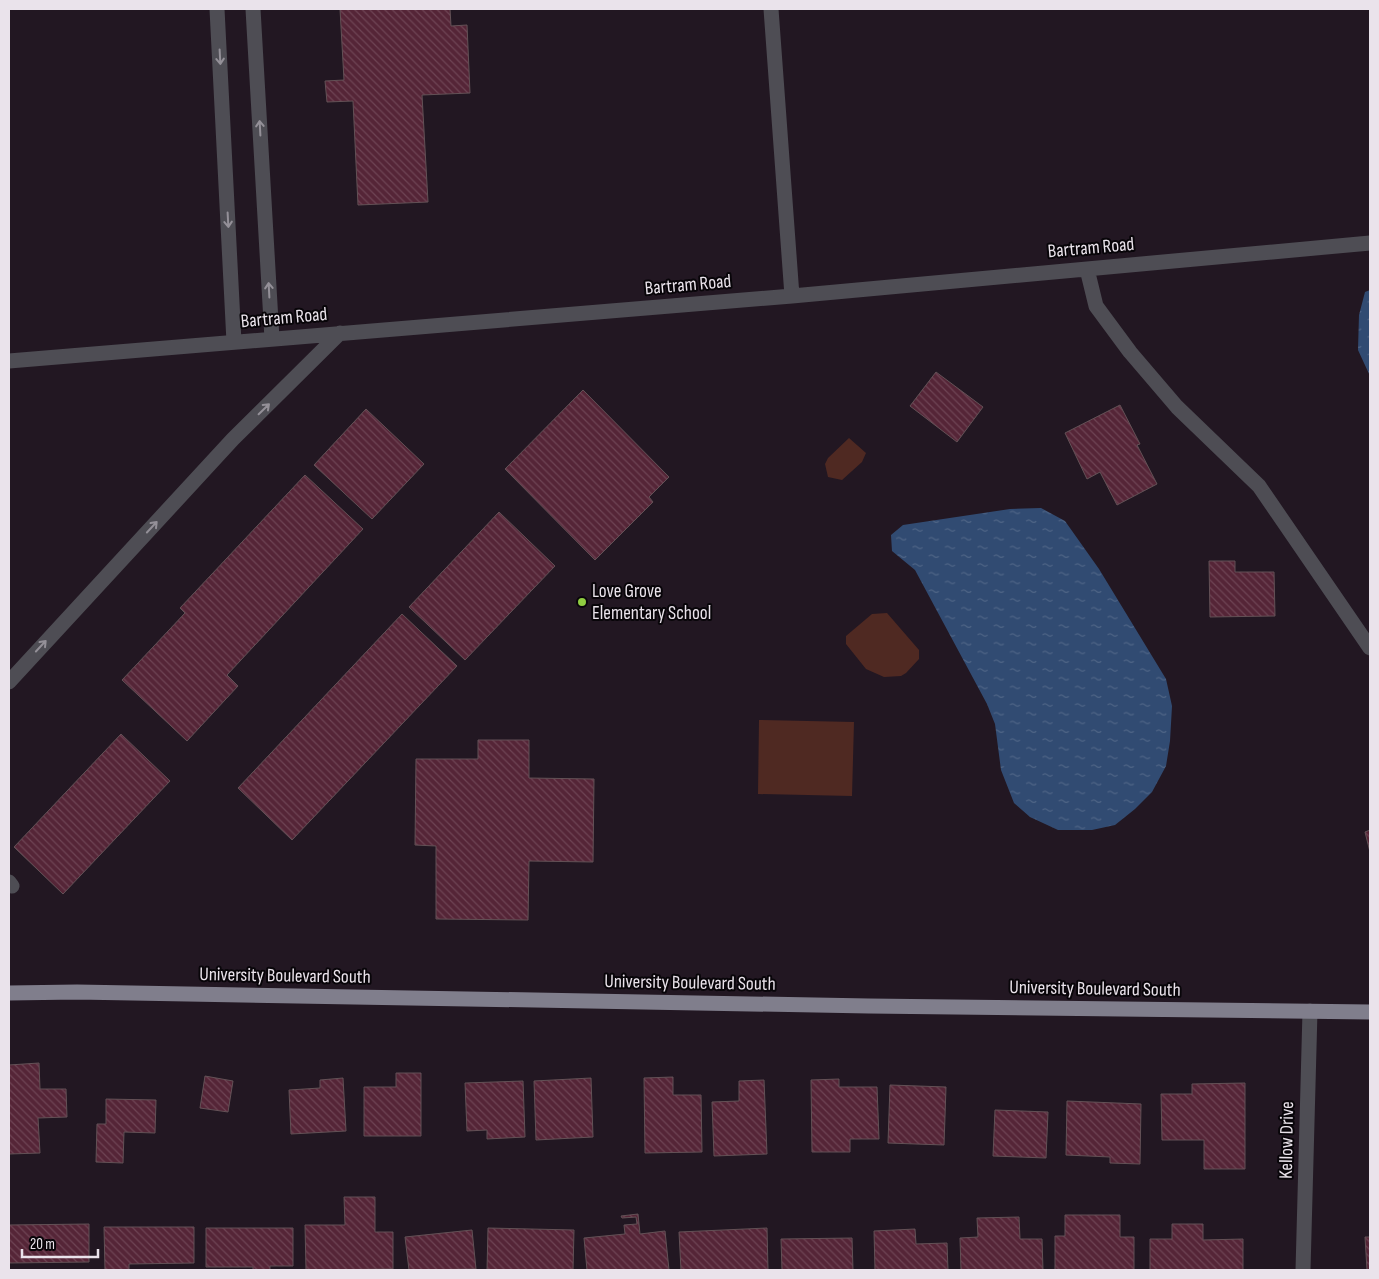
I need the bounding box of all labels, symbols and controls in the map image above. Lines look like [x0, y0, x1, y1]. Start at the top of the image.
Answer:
one-way arrow [215, 49, 224, 65]
one-way arrow [255, 120, 264, 136]
one-way arrow [223, 211, 232, 227]
street label: Bartram Road [1047, 233, 1135, 263]
street label: Bartram Road [644, 270, 732, 300]
one-way arrow [265, 282, 274, 298]
street label: Bartram Road [240, 303, 328, 333]
one-way arrow [258, 403, 270, 415]
one-way arrow [146, 520, 158, 533]
place label: Love Grove Elementary School [592, 580, 711, 625]
marker: Love Grove Elementary School [576, 596, 588, 608]
one-way arrow [35, 639, 47, 652]
street label: University Boulevard South [199, 963, 371, 989]
street label: University Boulevard South [604, 970, 776, 996]
street label: University Boulevard South [1009, 976, 1181, 1002]
street label: Kellow Drive [1275, 1101, 1299, 1179]
scale bar [22, 1226, 99, 1258]
text: 20 m [30, 1235, 55, 1254]

